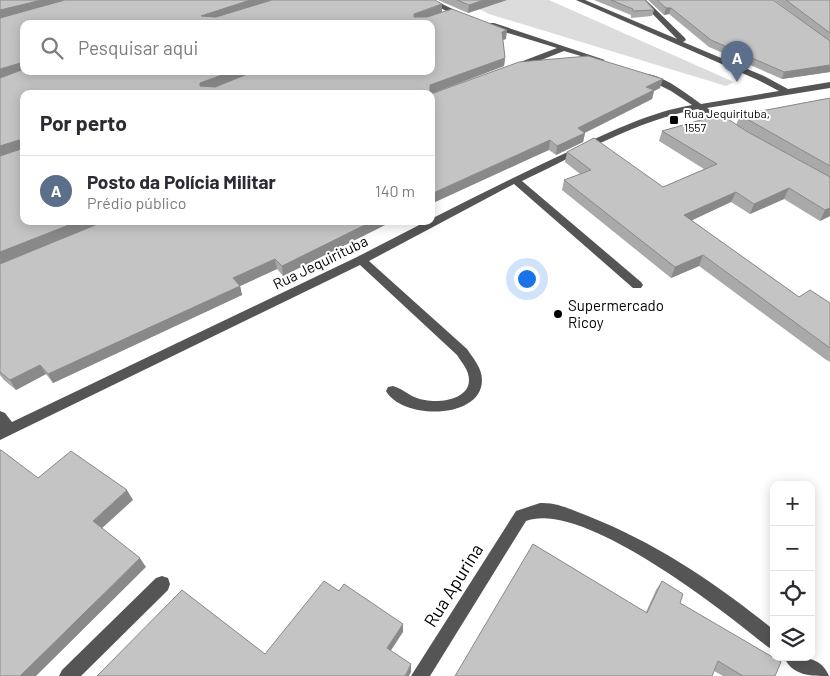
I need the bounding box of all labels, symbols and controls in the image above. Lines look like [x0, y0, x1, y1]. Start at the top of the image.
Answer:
search box [20, 20, 435, 75]
icon: search [38, 34, 66, 62]
text: Pesquisar aqui [78, 36, 198, 59]
pin: A [721, 41, 753, 82]
place label: Rua Jequirituba, 1557 [684, 106, 770, 134]
text: Por perto [40, 110, 127, 135]
marker: Rua Jequirituba, 1557 [668, 114, 680, 126]
text: Posto da Polícia Militar [87, 170, 276, 193]
text: A [51, 181, 61, 200]
text: 140 m [375, 181, 415, 200]
text: Prédio público [87, 193, 186, 212]
street label: Rua Jequirituba [270, 231, 370, 293]
your location [514, 266, 540, 292]
place label: Supermercado Ricoy [568, 296, 664, 331]
marker: Supermercado Ricoy [552, 308, 564, 320]
map controls [770, 481, 815, 661]
button: + [770, 481, 815, 526]
button: − [770, 526, 815, 571]
street label: Rua Apurina [419, 539, 487, 631]
button: locate [770, 571, 815, 616]
button: layers [770, 616, 815, 661]

